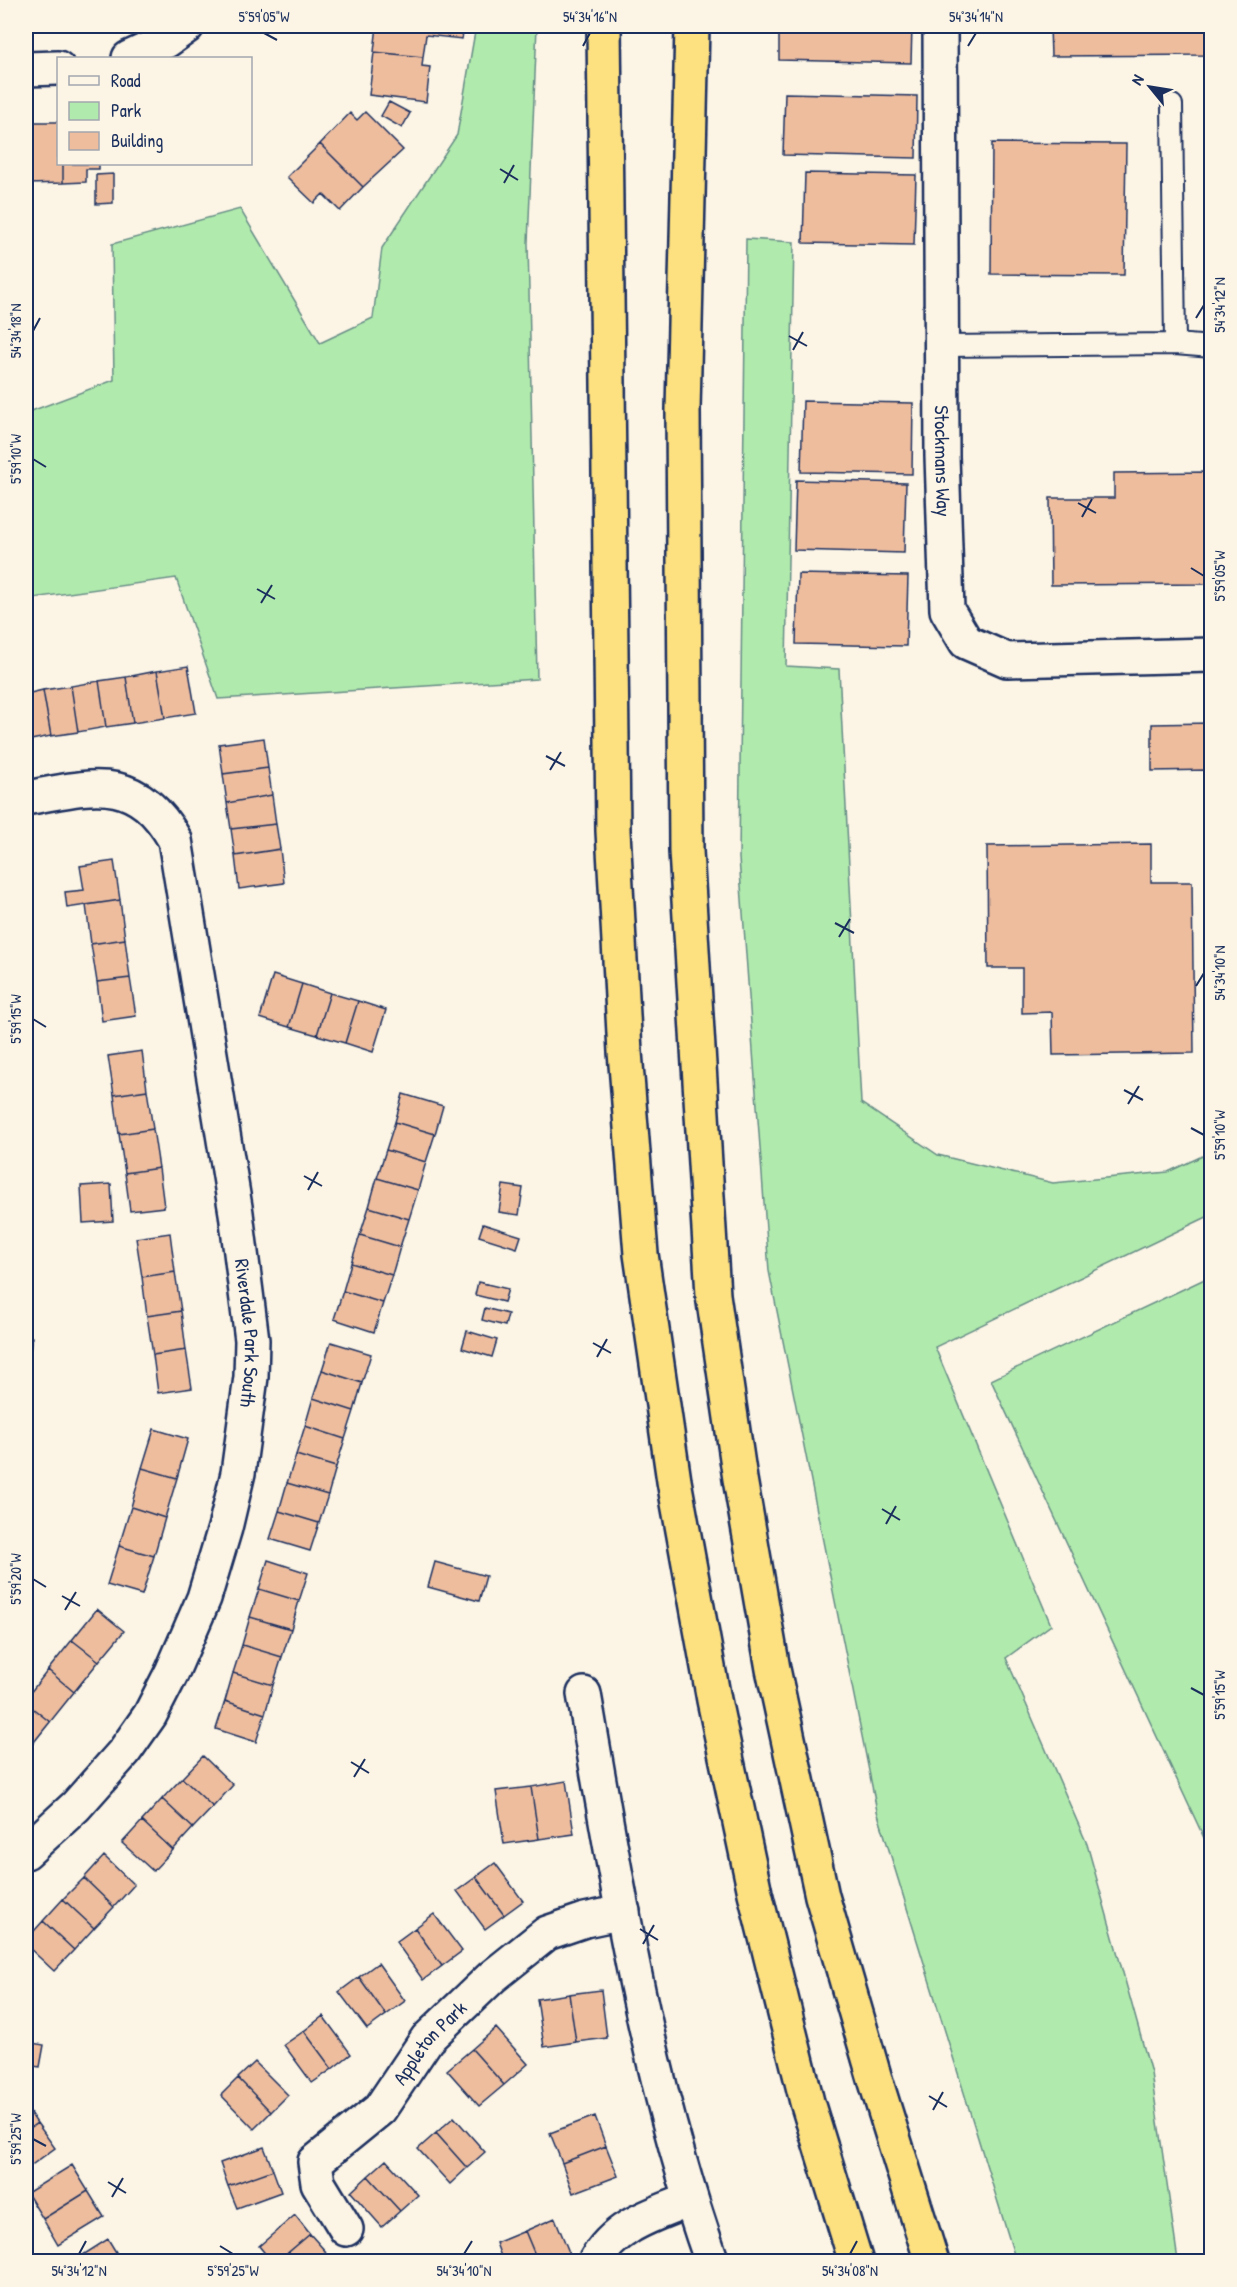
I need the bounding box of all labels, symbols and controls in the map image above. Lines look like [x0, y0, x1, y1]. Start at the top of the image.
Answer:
text: 5°59'05"W [239, 6, 290, 27]
text: 54°34'16"N [563, 6, 617, 27]
text: 54°34'14"N [949, 6, 1003, 27]
legend [57, 57, 252, 165]
north arrow [1120, 57, 1180, 117]
text: Road [111, 68, 141, 93]
text: N [1125, 70, 1149, 89]
text: Park [111, 98, 142, 123]
text: Building [111, 128, 163, 153]
text: 54°34'12"N [1209, 277, 1230, 333]
text: 54°34'18"N [5, 304, 26, 358]
street label: Stockmans Way [929, 405, 958, 517]
text: 5°59'10"W [5, 433, 26, 484]
text: 5°59'05"W [1209, 550, 1230, 602]
text: 54°34'10"N [1209, 946, 1230, 1000]
text: 5°59'15"W [5, 993, 26, 1044]
text: 5°59'10"W [1209, 1109, 1230, 1160]
street label: Riverdale Park South [229, 1257, 266, 1409]
text: 5°59'20"W [5, 1552, 26, 1605]
text: 5°59'15"W [1209, 1669, 1230, 1720]
street label: Appleton Park [386, 1994, 472, 2090]
text: 5°59'25"W [5, 2113, 26, 2165]
text: 54°34'12"N [51, 2260, 107, 2281]
text: 5°59'25"W [207, 2260, 259, 2281]
text: 54°34'10"N [437, 2260, 491, 2281]
text: 54°34'08"N [822, 2260, 878, 2281]

